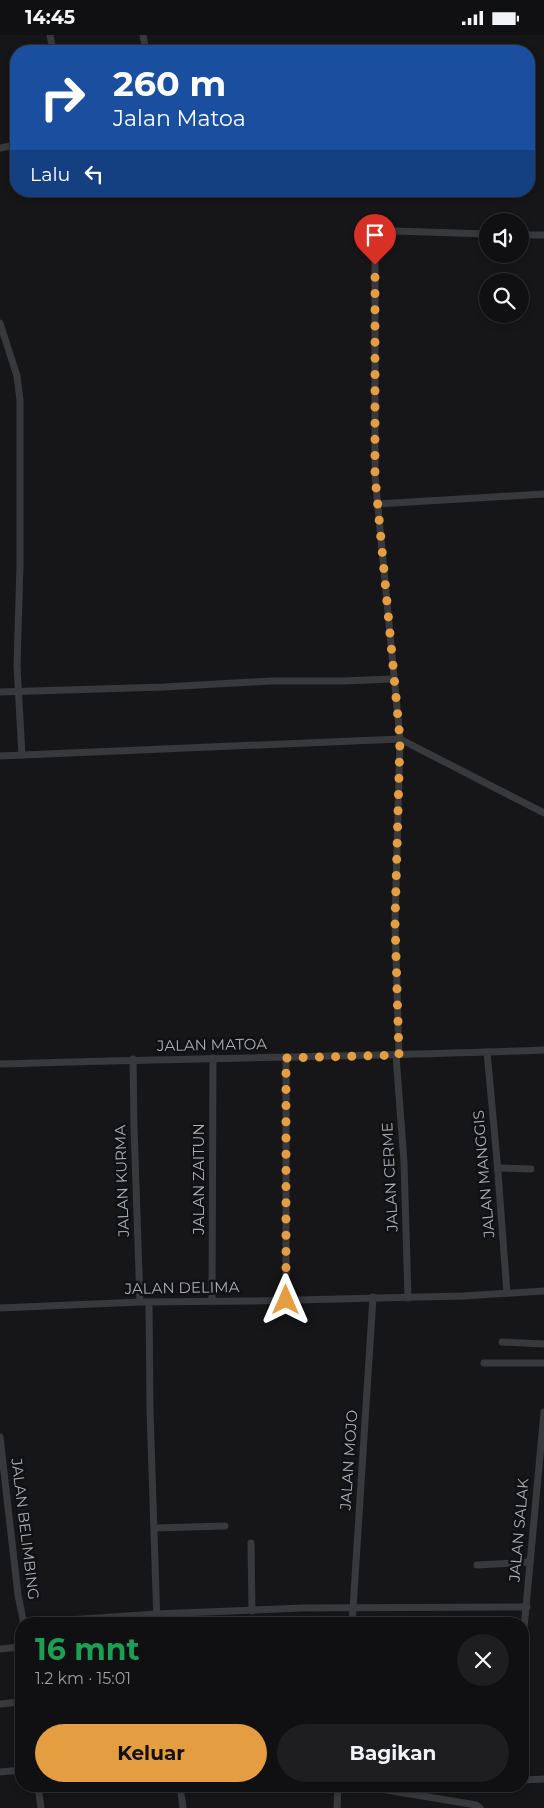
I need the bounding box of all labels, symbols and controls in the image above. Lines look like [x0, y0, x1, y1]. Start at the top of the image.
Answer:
text: 14:45 [25, 6, 75, 29]
text: 260 m [113, 62, 226, 105]
icon: right [30, 65, 95, 130]
text: Jalan Matoa [113, 105, 246, 132]
icon: left [80, 160, 108, 188]
text: Lalu [30, 163, 70, 186]
map controls [479, 213, 529, 323]
button: sound [479, 213, 529, 263]
pin [354, 214, 396, 265]
icon: arrive [361, 221, 389, 249]
button: search [479, 273, 529, 323]
street label: JALAN MATOA [156, 1034, 267, 1055]
street label: JALAN MANGGIS [468, 1109, 499, 1240]
street label: JALAN CERME [377, 1122, 402, 1233]
street label: JALAN ZAITUN [189, 1123, 208, 1236]
street label: JALAN KURMA [110, 1124, 133, 1238]
position arrow [259, 1273, 311, 1325]
street label: JALAN DELIMA [124, 1277, 240, 1298]
street label: JALAN MOJO [335, 1409, 361, 1512]
street label: JALAN BELIMBING [7, 1456, 44, 1601]
street label: JALAN SALAK [504, 1477, 533, 1584]
text: 16 mnt [35, 1631, 140, 1668]
button: close [457, 1634, 509, 1686]
text: 1.2 km · 15:01 [35, 1669, 131, 1688]
button: Keluar [35, 1724, 267, 1782]
button: Bagikan [277, 1724, 509, 1782]

